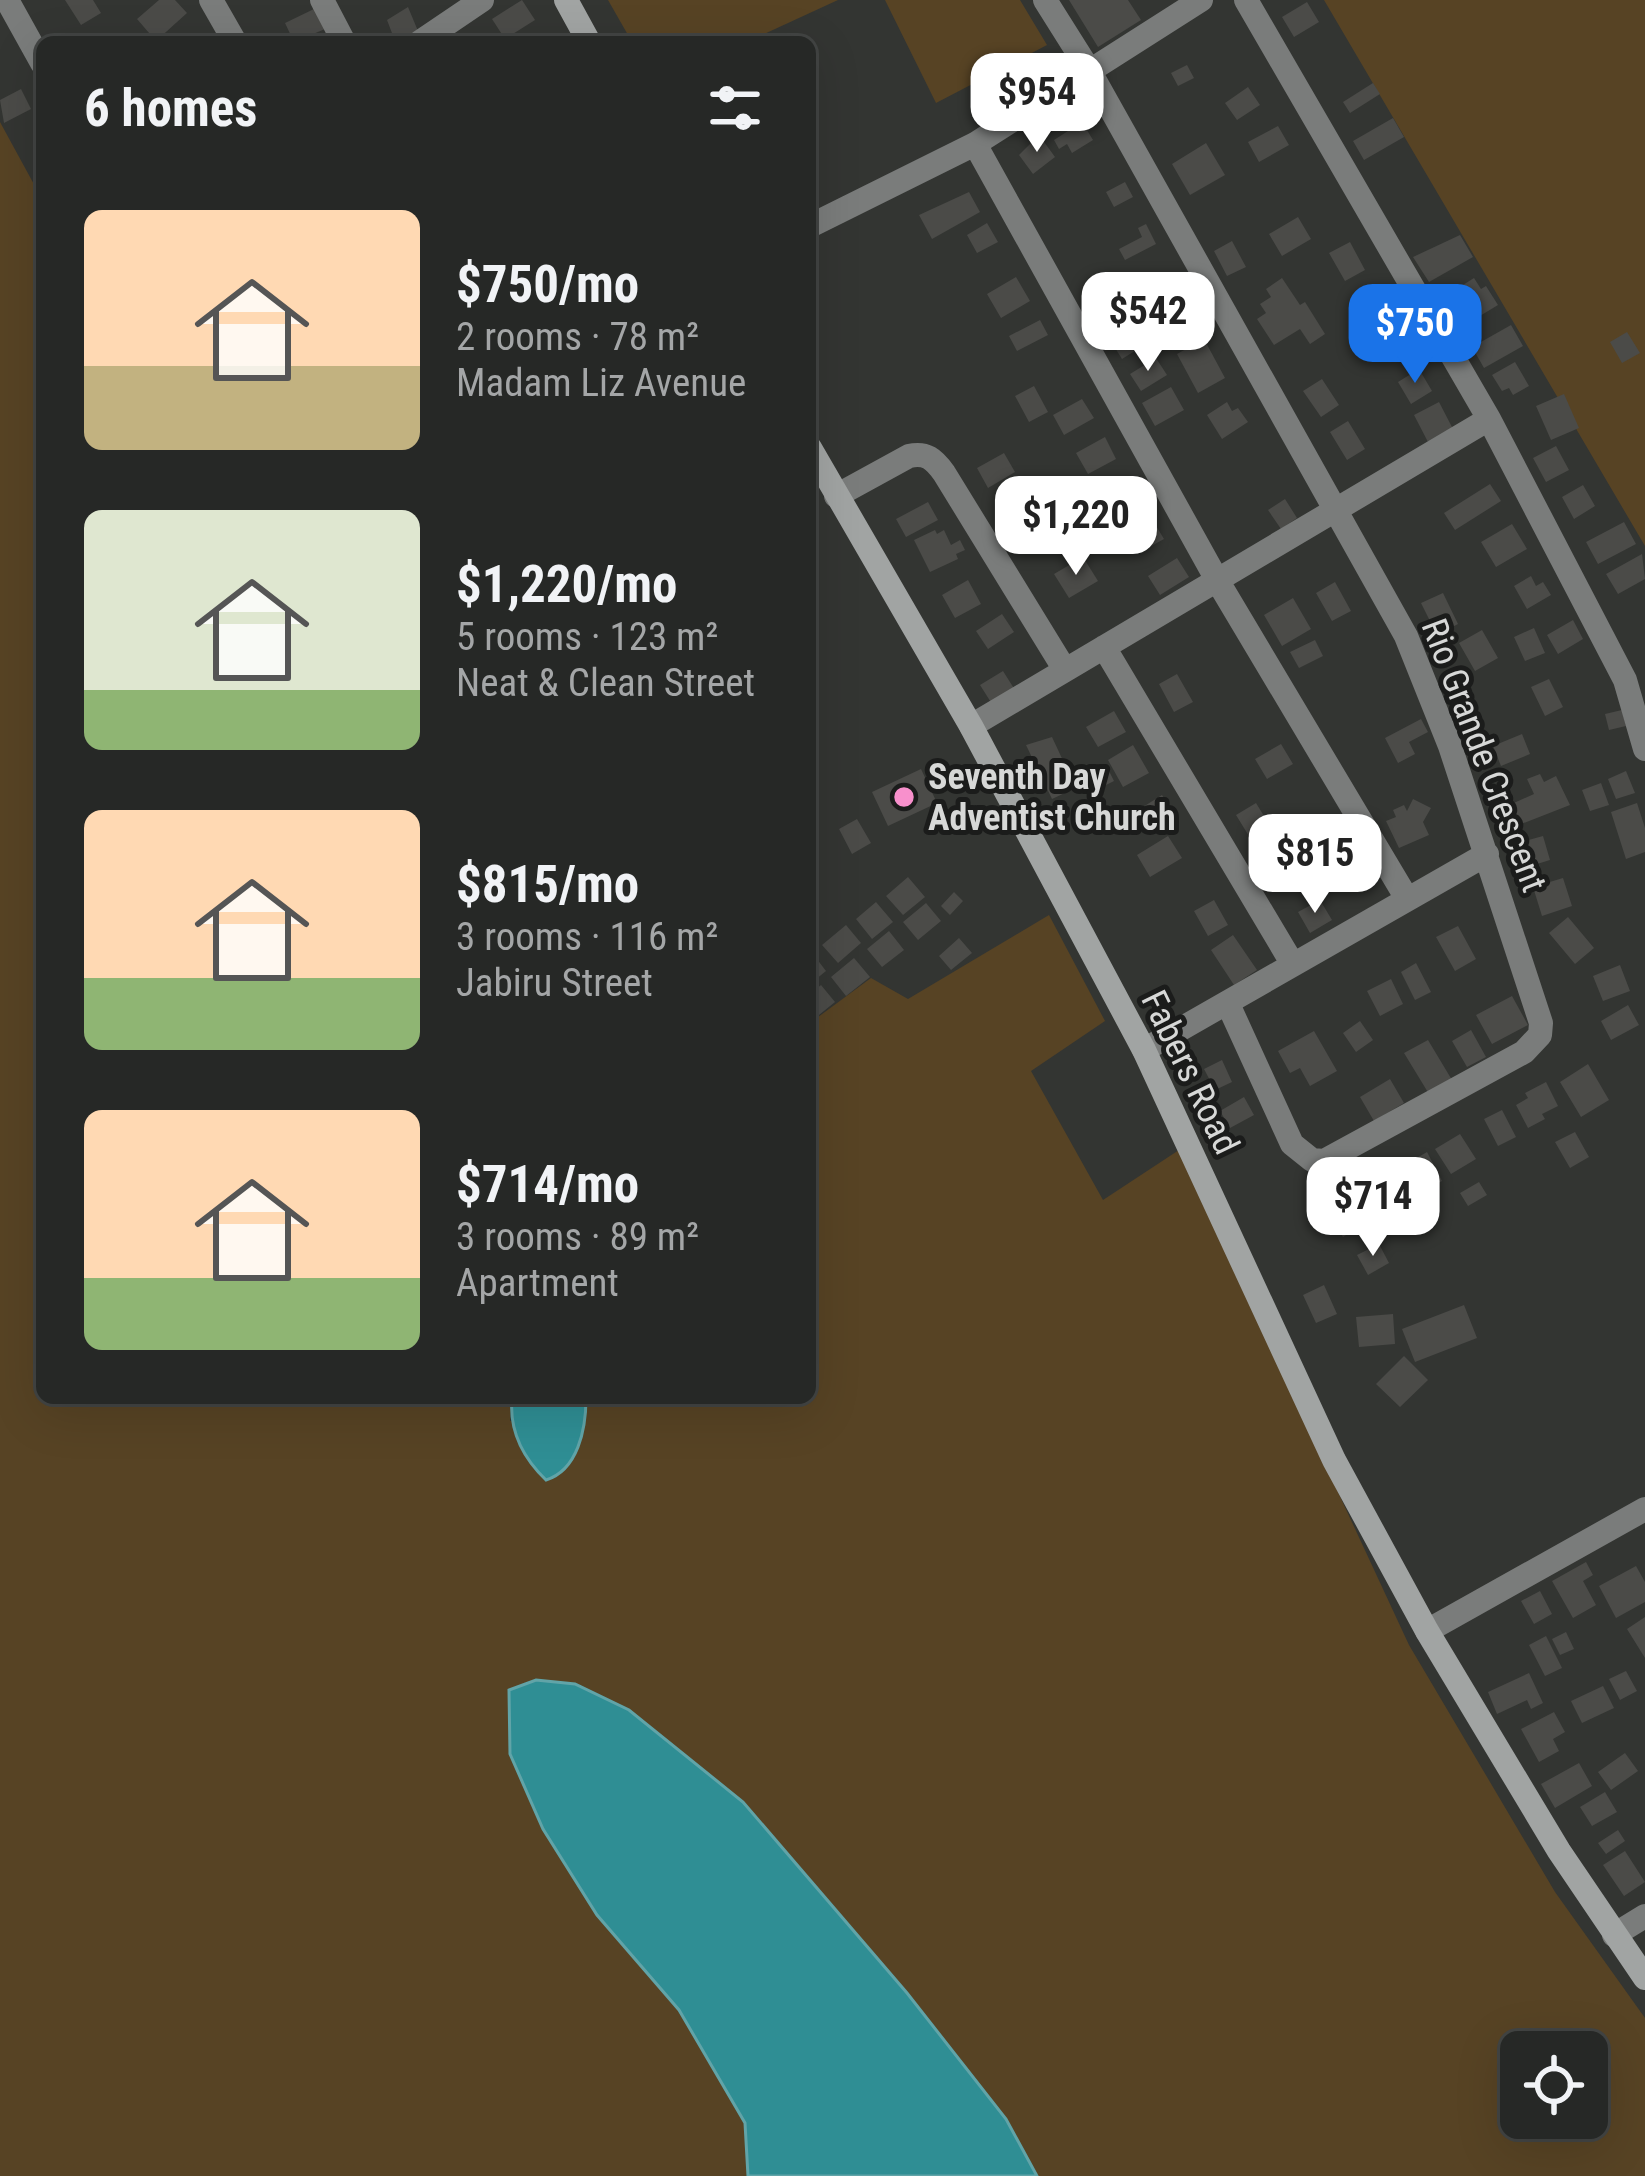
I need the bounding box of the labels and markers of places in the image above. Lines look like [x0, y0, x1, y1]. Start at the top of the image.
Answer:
pin: $954 [966, 53, 1108, 155]
pin: $542 [1077, 272, 1219, 374]
pin: $750 [1344, 284, 1486, 386]
pin: $1,220 [978, 476, 1174, 578]
place label: Seventh Day Adventist Church [928, 756, 1176, 839]
marker: Seventh Day Adventist Church [891, 784, 917, 810]
pin: $815 [1244, 814, 1386, 916]
pin: $714 [1302, 1157, 1444, 1259]

